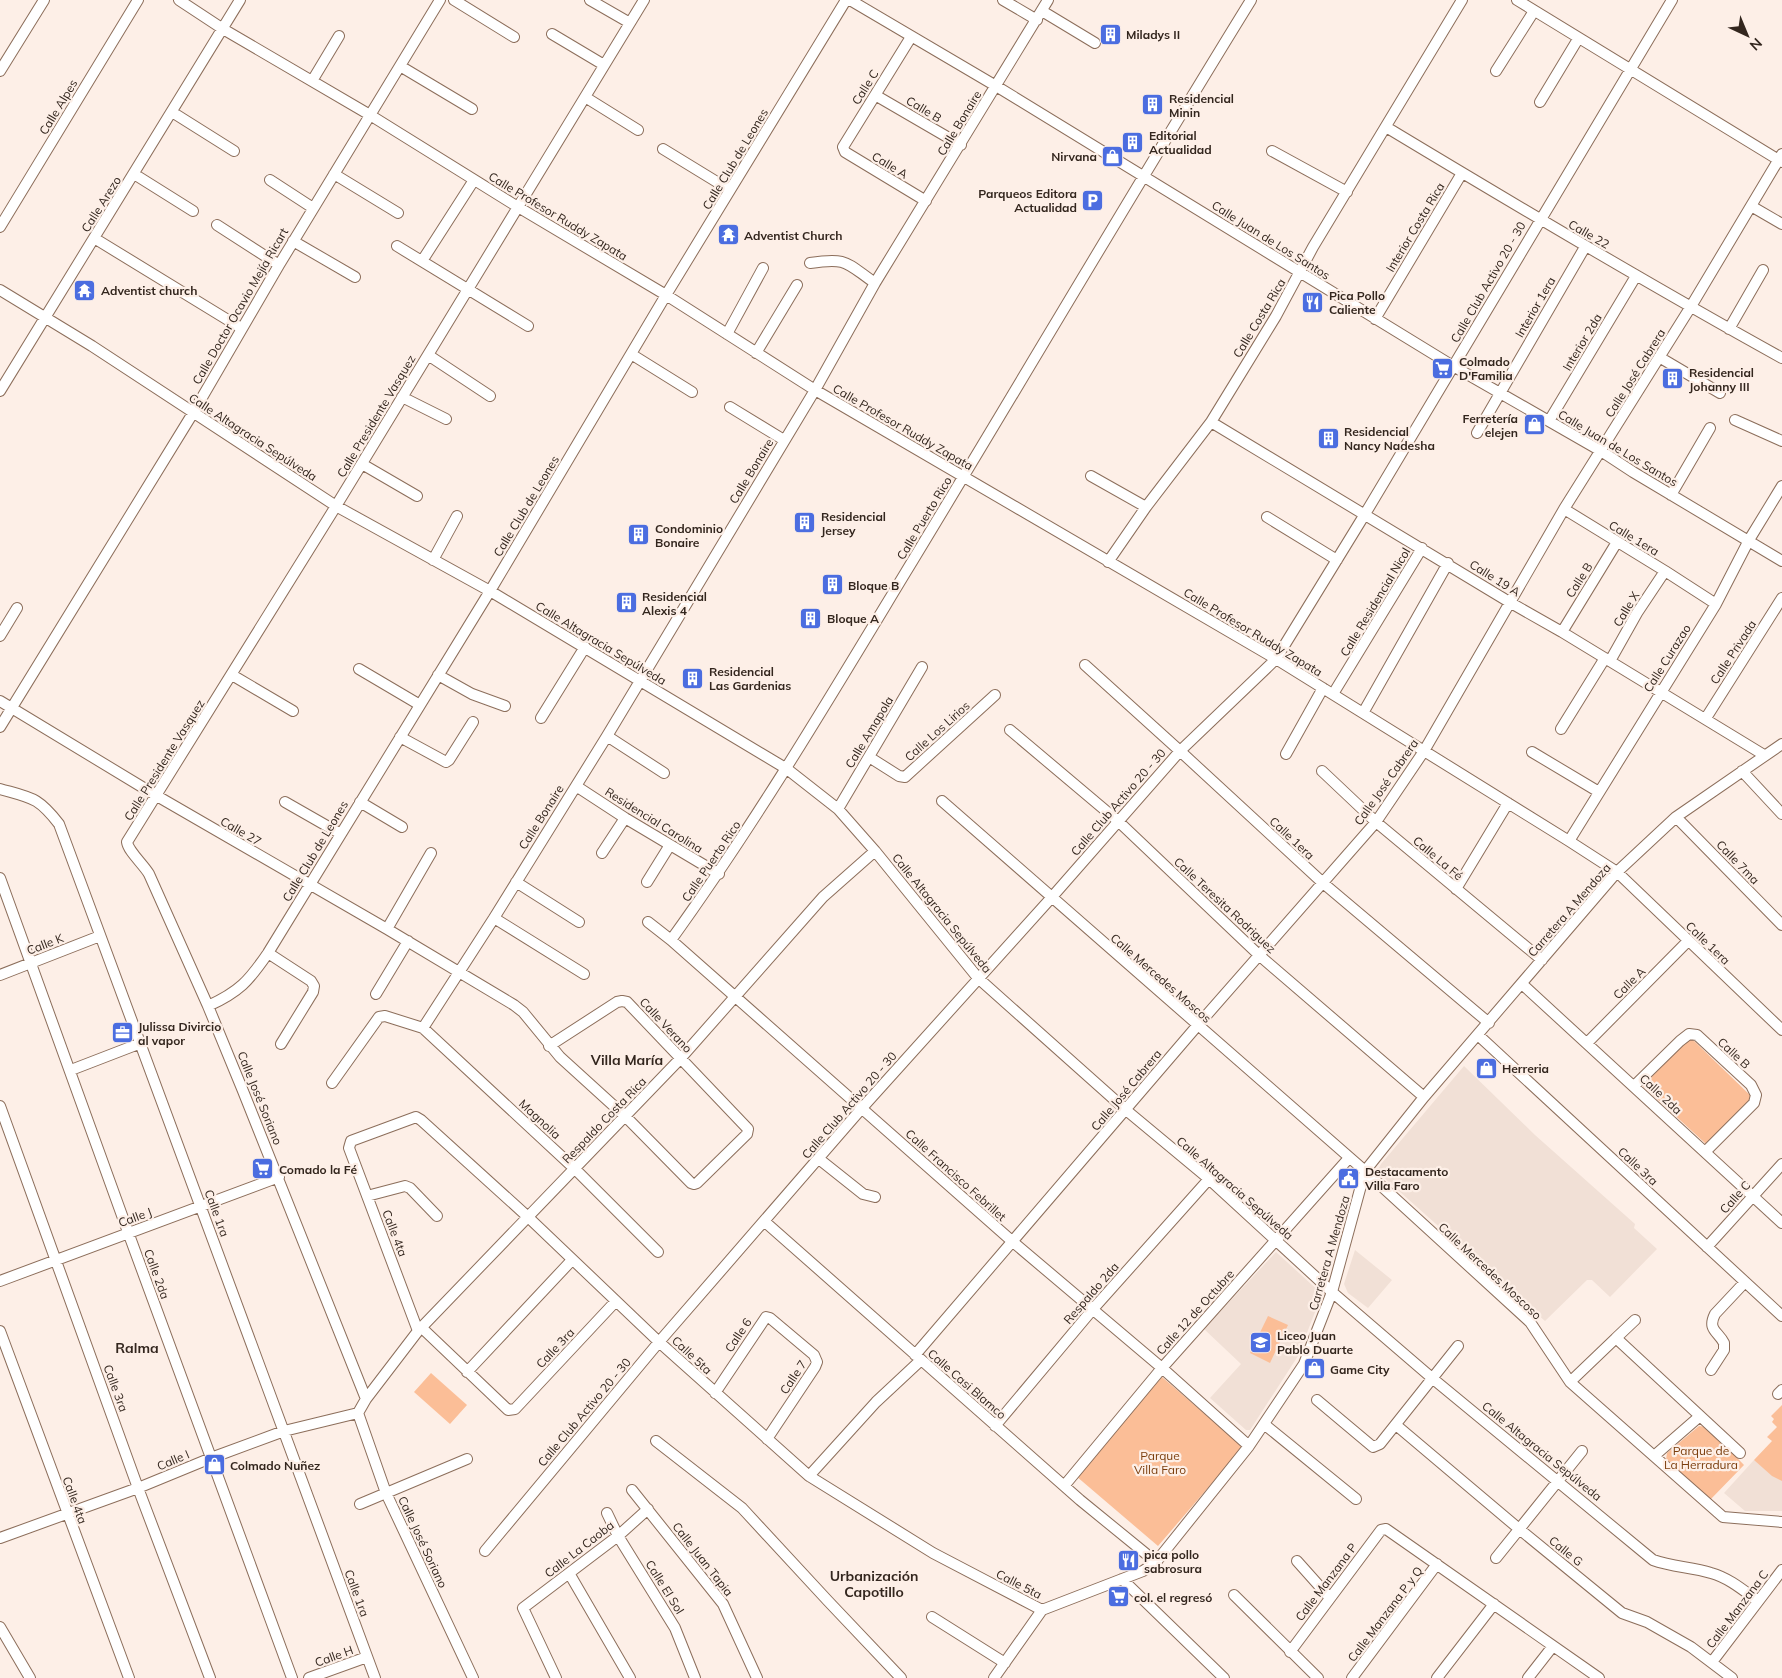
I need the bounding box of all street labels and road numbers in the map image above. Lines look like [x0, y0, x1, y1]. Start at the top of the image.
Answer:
street label: Calle C [848, 67, 882, 107]
street label: Calle Alpes [36, 77, 80, 137]
street label: Calle Bonaire [934, 88, 984, 158]
street label: Calle B [904, 93, 944, 125]
street label: Calle Club de Leones [699, 106, 771, 212]
street label: Calle A [869, 148, 911, 182]
street label: Calle Profesor Ruddy Zapata [486, 169, 630, 263]
street label: Calle Arezo [78, 173, 124, 235]
street label: Interior Costa Rica [1382, 180, 1448, 274]
street label: Calle Juan de Los Santos [1209, 197, 1333, 283]
street label: Calle 22 [1566, 216, 1612, 252]
street label: Calle Club Activo 20 - 30 [1447, 219, 1529, 345]
street label: Calle Doctor Ocavio Mejía Ricart [189, 225, 291, 387]
street label: Interior 1era [1512, 274, 1558, 340]
street label: Calle Costa Rica [1229, 276, 1289, 360]
street label: Interior 2da [1559, 311, 1605, 373]
street label: Calle José Cabrera [1602, 326, 1668, 420]
street label: Calle Presidente Vasquez [333, 352, 419, 480]
street label: Calle Profesor Ruddy Zapata [830, 381, 976, 473]
street label: Calle Altagracia Sepúlveda [186, 390, 320, 484]
street label: Calle Juan de Los Santos [1556, 406, 1681, 490]
street label: Calle Bonaire [726, 436, 776, 506]
street label: Calle Club de Leones [490, 453, 562, 559]
street label: Calle Puerto Rico [893, 474, 955, 562]
street label: Calle 1era [1606, 517, 1662, 559]
street label: Calle Residencial Nicol [1337, 545, 1413, 659]
street label: Calle 19 A [1467, 557, 1523, 600]
street label: Calle B [1562, 560, 1596, 600]
street label: Calle Profesor Ruddy Zapata [1181, 585, 1325, 679]
street label: Calle X [1610, 589, 1642, 629]
street label: Calle Altagracia Sepúlveda [533, 598, 669, 688]
street label: Calle Privada [1707, 617, 1759, 687]
street label: Calle Curazao [1640, 621, 1694, 695]
street label: Calle Amapola [842, 693, 896, 771]
street label: Calle Presidente Vasquez [121, 697, 207, 823]
street label: Calle Los Lirios [901, 698, 973, 764]
street label: Calle José Cabrera [1351, 736, 1421, 828]
street label: Calle Club Activo 20 - 30 [1067, 745, 1169, 859]
street label: Calle Bonaire [515, 782, 567, 852]
street label: Residencial Carolina [602, 784, 706, 856]
street label: Calle Club de Leones [279, 798, 351, 904]
street label: Calle 27 [218, 813, 264, 849]
street label: Calle 1era [1266, 813, 1318, 863]
street label: Calle Puerto Rico [678, 818, 744, 904]
street label: Calle La Fé [1410, 833, 1466, 883]
street label: Calle 7ma [1713, 837, 1763, 887]
street label: Calle Altagracia Sepúlveda [889, 850, 995, 976]
street label: Calle Teresita Rodriguez [1171, 854, 1279, 956]
street label: Carretera A Mendoza [1524, 860, 1614, 960]
street label: Calle 1era [1683, 918, 1733, 968]
street label: Calle K [24, 930, 66, 958]
street label: Calle Mercedes Moscos [1108, 930, 1214, 1026]
street label: Calle A [1610, 964, 1648, 1002]
street label: Calle Verano [637, 994, 696, 1056]
street label: Calle B [1715, 1034, 1753, 1072]
street label: Calle José Cabrera [1088, 1046, 1164, 1134]
street label: Calle Club Activo 20 - 30 [798, 1048, 900, 1162]
street label: Calle José Soriano [234, 1049, 286, 1147]
street label: Calle 2da [1637, 1071, 1685, 1117]
street label: Respaldo Costa Rica [559, 1074, 649, 1166]
street label: Magnolia [516, 1096, 564, 1142]
street label: Calle Francisco Febrillet [903, 1126, 1009, 1224]
street label: Calle Altagracia Sepúlveda [1174, 1133, 1296, 1243]
street label: Calle 3ra [1615, 1144, 1661, 1188]
street label: Calle C [1716, 1178, 1754, 1216]
street label: Calle 1ra [202, 1187, 232, 1239]
street label: Carretera A Mendoza [1305, 1194, 1353, 1312]
street label: Calle J [116, 1204, 154, 1230]
street label: Calle 4ta [379, 1207, 411, 1259]
street label: Calle Mercedes Moscoso [1435, 1219, 1545, 1323]
street label: Calle 2da [141, 1247, 173, 1301]
street label: Respaldo 2da [1060, 1259, 1122, 1327]
street label: Calle 12 de Octubre [1153, 1266, 1237, 1358]
street label: Calle 6 [721, 1315, 755, 1355]
street label: Calle 3ra [533, 1325, 577, 1371]
street label: Calle 5ta [669, 1333, 715, 1377]
street label: Calle Casi Blamco [925, 1346, 1009, 1422]
street label: Calle Club Activo 20 - 30 [534, 1355, 634, 1469]
street label: Calle 7 [776, 1357, 810, 1397]
street label: Calle 3ra [101, 1362, 131, 1414]
street label: Calle Altagracia Sepúlveda [1479, 1398, 1605, 1504]
street label: Calle I [155, 1447, 191, 1473]
street label: Calle 4ta [60, 1474, 90, 1526]
street label: Calle José Soriano [395, 1494, 451, 1590]
street label: Calle La Caoba [541, 1517, 617, 1581]
street label: Calle Juan Tapia [670, 1519, 736, 1599]
street label: Calle G [1546, 1533, 1586, 1569]
street label: Calle Manzana P [1292, 1540, 1360, 1624]
street label: Calle El Sol [643, 1557, 687, 1617]
street label: Calle Manzana P y Q [1344, 1563, 1426, 1665]
street label: Calle 5ta [994, 1566, 1044, 1602]
street label: Calle 1ra [342, 1567, 372, 1619]
street label: Calle Manzana C [1703, 1567, 1771, 1651]
street label: Calle H [313, 1642, 355, 1670]

